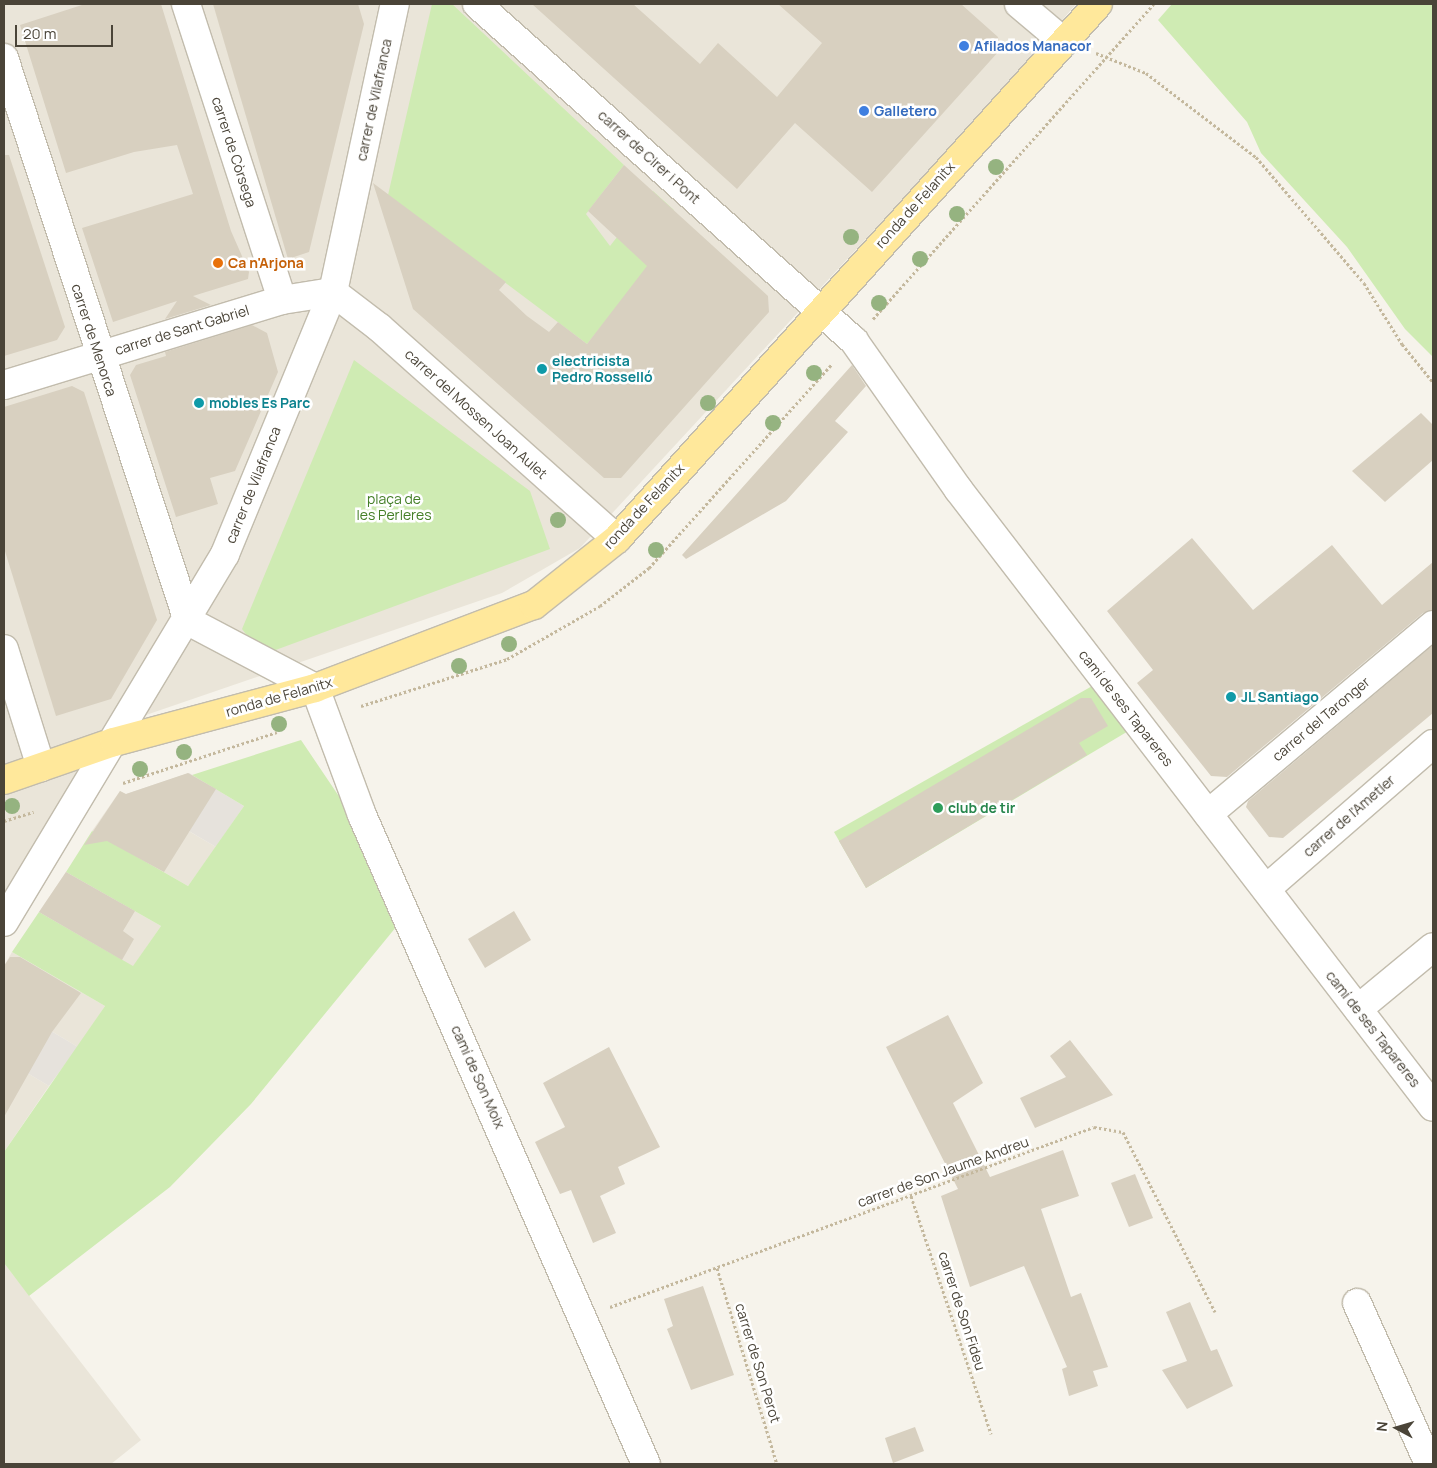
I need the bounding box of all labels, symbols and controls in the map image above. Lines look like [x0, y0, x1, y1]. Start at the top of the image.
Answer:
scale bar [18, 15, 115, 47]
text: 20 m [23, 23, 56, 44]
street label: carrer de Vilafranca [353, 37, 395, 163]
place label: Afilados Manacor [974, 38, 1091, 54]
marker: Afilados Manacor [958, 40, 970, 52]
street label: carrer de Còrsega [208, 95, 260, 209]
place label: Galletero [874, 103, 937, 119]
marker: Galletero [858, 105, 870, 117]
street label: carrer de Cirer i Pont [594, 107, 704, 207]
street label: ronda de Felanitx [872, 158, 958, 252]
place label: Ca n'Arjona [228, 255, 304, 271]
marker: Ca n'Arjona [212, 257, 224, 269]
street label: carrer de Menorca [68, 282, 120, 398]
street label: carrer de Sant Gabriel [113, 302, 251, 358]
street label: carrer del Mossen Joan Aulet [401, 346, 551, 482]
place label: electricista Pedro Rosselló [552, 353, 653, 386]
marker: electricista Pedro Rosselló [536, 363, 548, 375]
place label: mobles Es Parc [209, 395, 310, 411]
marker: mobles Es Parc [193, 397, 205, 409]
street label: carrer de Vilafranca [222, 424, 284, 546]
street label: ronda de Felanitx [600, 460, 688, 552]
park label: plaça de les Perleres [356, 491, 432, 524]
street label: camí de ses Tapareres [1075, 646, 1177, 770]
street label: carrer del Taronger [1269, 673, 1373, 765]
street label: ronda de Felanitx [224, 674, 334, 720]
place label: JL Santiago [1241, 689, 1320, 705]
marker: JL Santiago [1225, 691, 1237, 703]
street label: carrer de l'Ametler [1300, 772, 1398, 860]
place label: club de tir [948, 800, 1015, 816]
marker: club de tir [932, 802, 944, 814]
street label: camí de ses Tapareres [1322, 967, 1424, 1091]
street label: camí de Son Moix [448, 1023, 508, 1131]
street label: carrer de Son Jaume Andreu [855, 1133, 1031, 1211]
street label: carrer de Son Fideu [935, 1249, 989, 1373]
street label: carrer de Son Perot [732, 1301, 784, 1425]
north arrow [1372, 1403, 1422, 1453]
text: N [1372, 1420, 1392, 1432]

